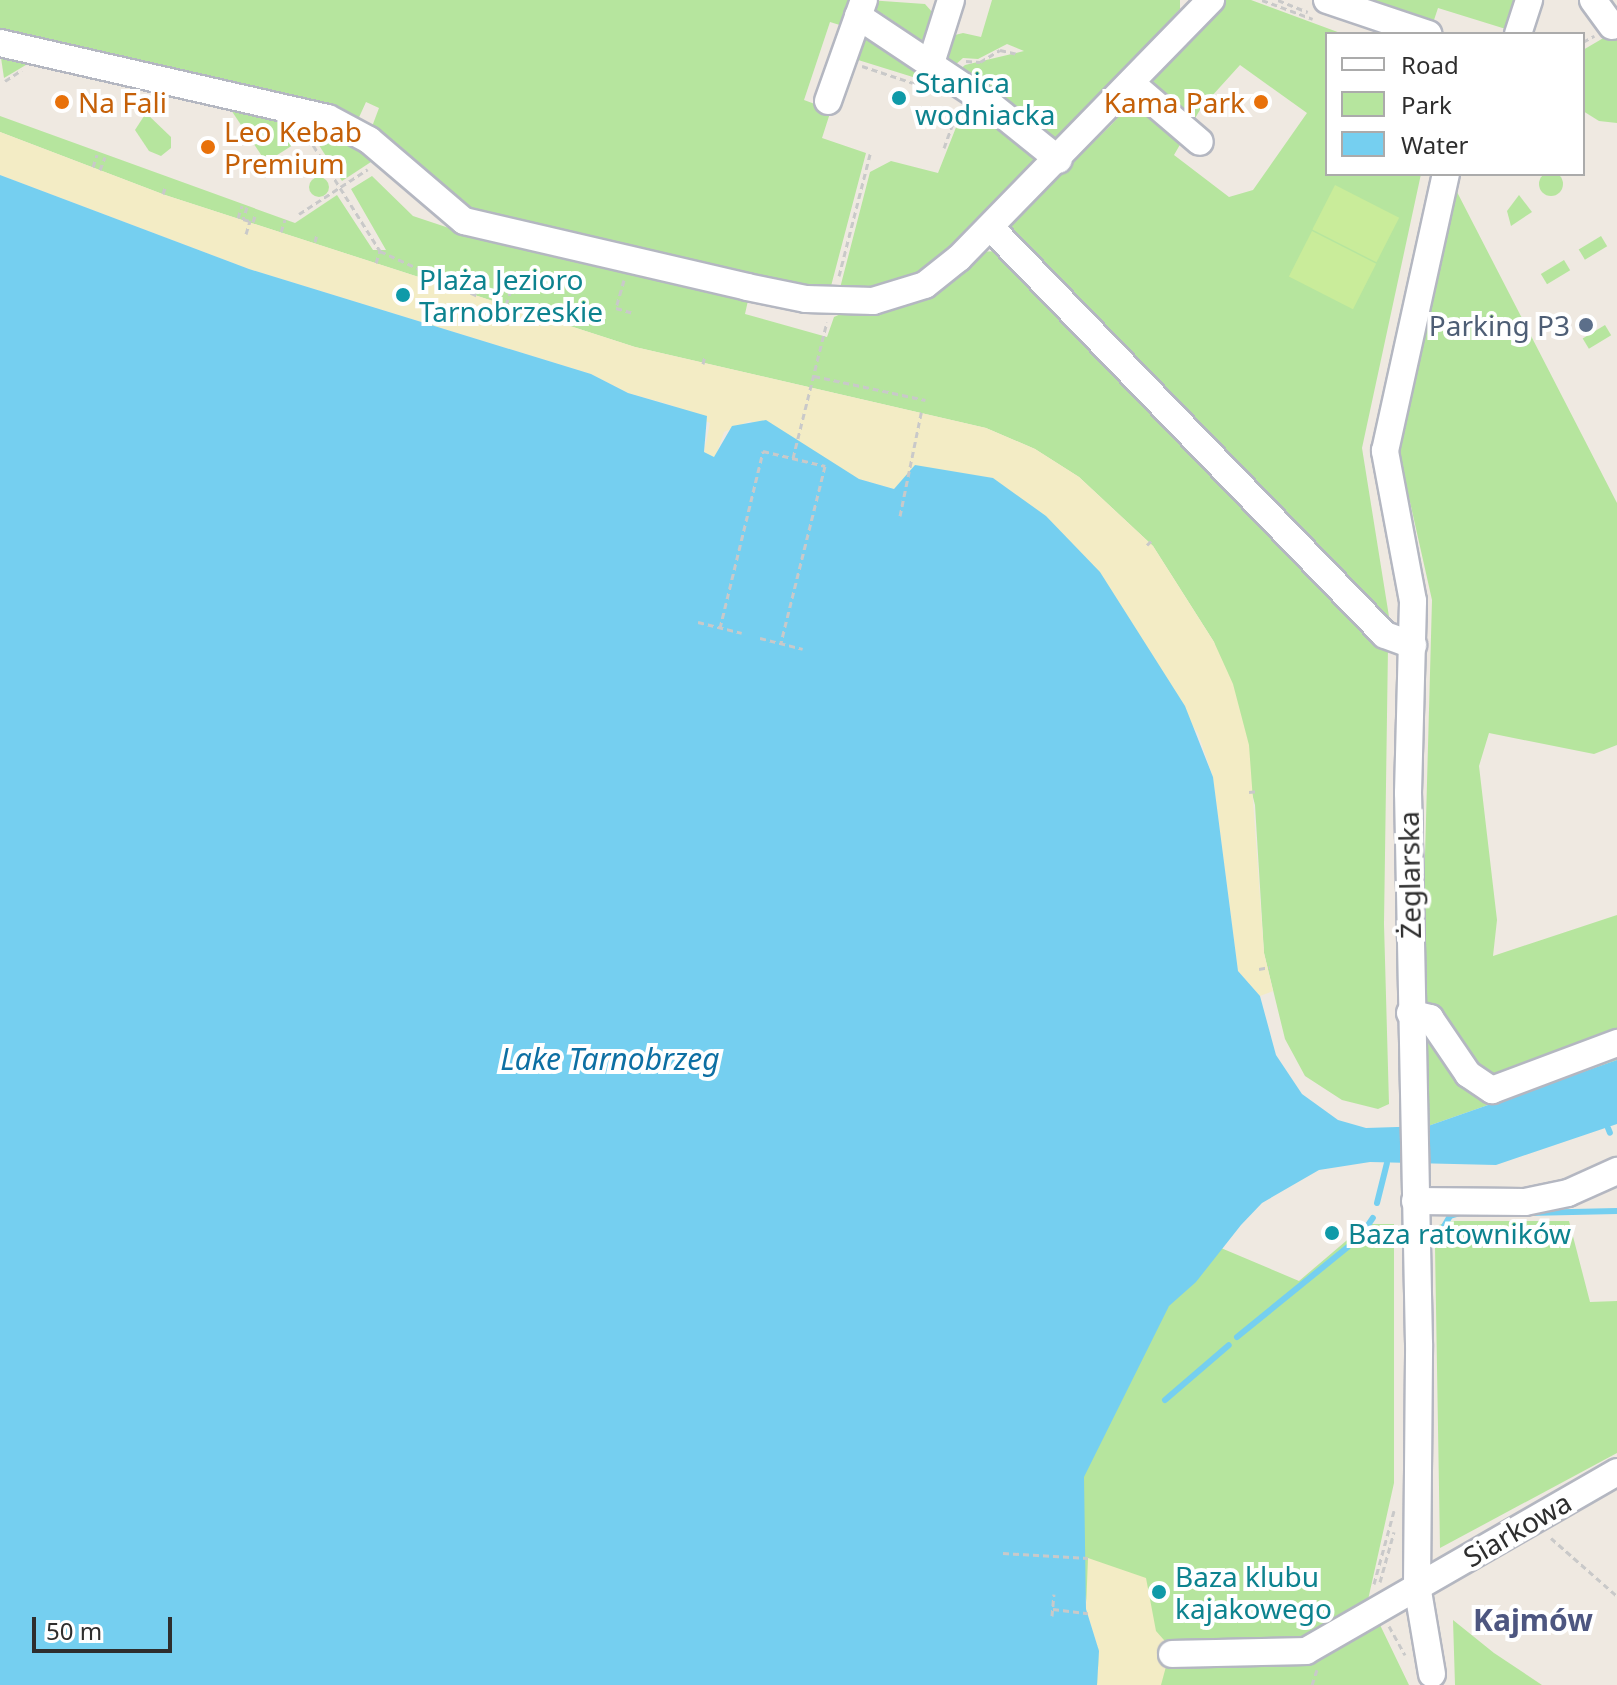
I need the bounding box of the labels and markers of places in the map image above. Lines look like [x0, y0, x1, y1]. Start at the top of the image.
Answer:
place label: Stanica wodniacka [915, 65, 1056, 131]
place label: Na Fali [78, 85, 167, 119]
place label: Kama Park [1104, 85, 1245, 119]
marker: Stanica wodniacka [890, 89, 908, 107]
marker: Na Fali [53, 93, 71, 111]
marker: Kama Park [1252, 93, 1270, 111]
place label: Leo Kebab Premium [224, 114, 362, 180]
marker: Leo Kebab Premium [199, 138, 217, 156]
place label: Plaża Jezioro Tarnobrzeskie [419, 262, 603, 328]
marker: Plaża Jezioro Tarnobrzeskie [394, 286, 412, 304]
place label: Parking P3 [1429, 308, 1570, 342]
marker: Parking P3 [1577, 316, 1595, 334]
place label: Baza ratowników [1348, 1216, 1571, 1250]
marker: Baza ratowników [1323, 1224, 1341, 1242]
place label: Baza klubu kajakowego [1175, 1559, 1332, 1625]
marker: Baza klubu kajakowego [1150, 1583, 1168, 1601]

